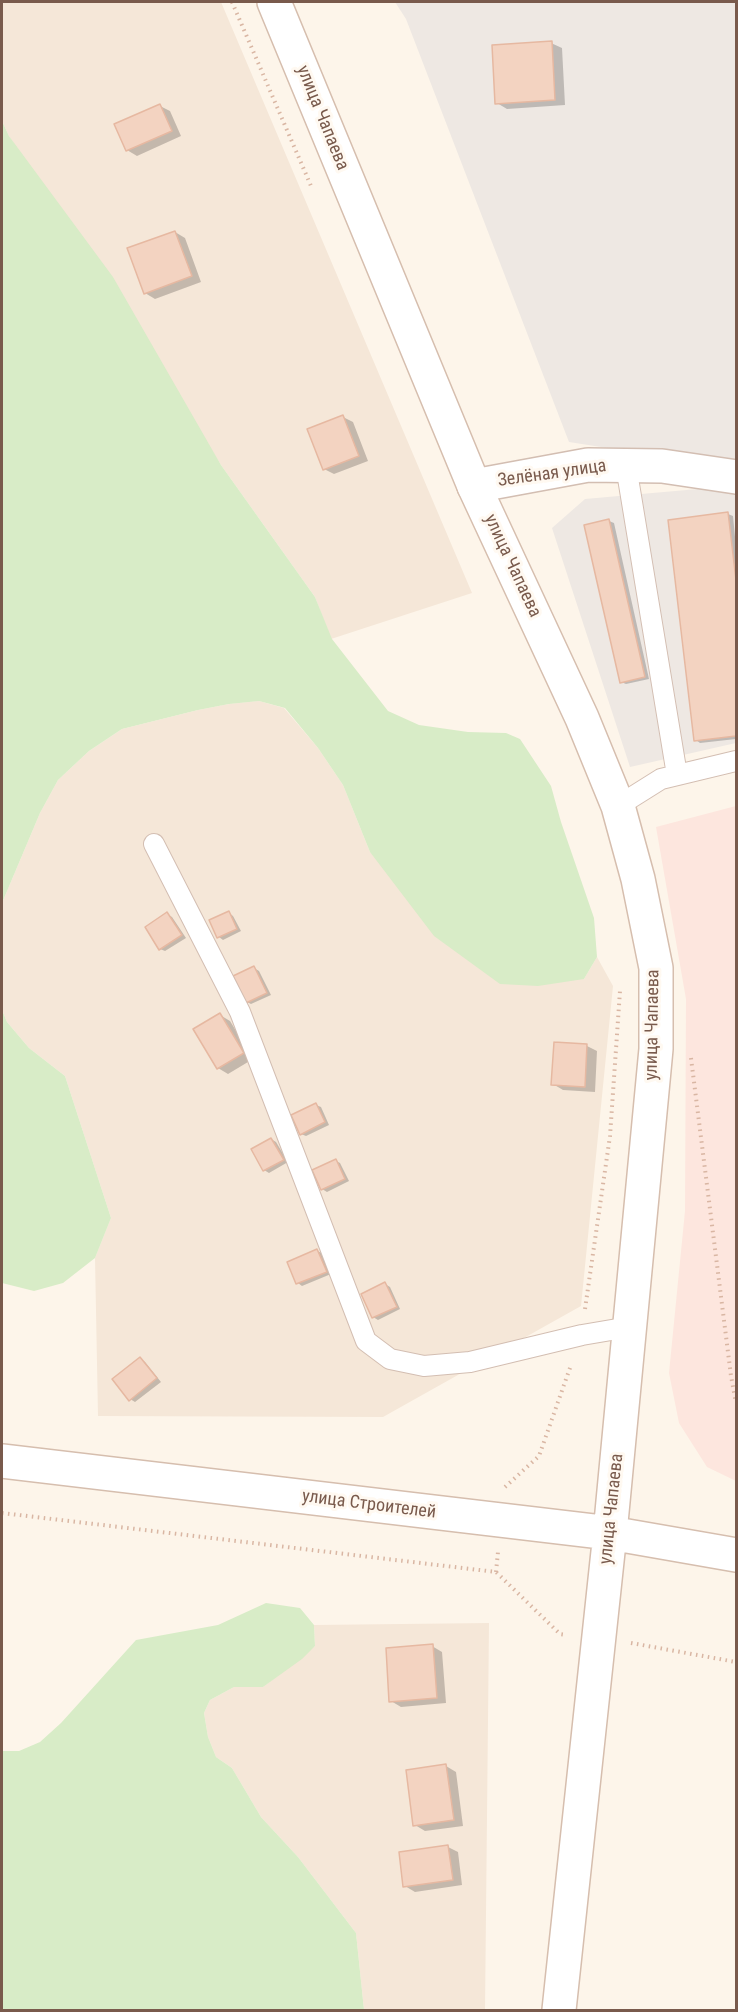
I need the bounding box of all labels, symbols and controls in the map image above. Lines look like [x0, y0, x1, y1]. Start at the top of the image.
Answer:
street label: улица Чапаева [291, 62, 353, 174]
street label: Зелёная улица [496, 456, 608, 492]
street label: улица Чапаева [479, 511, 545, 621]
street label: улица Чапаева [641, 969, 665, 1081]
street label: улица Чапаева [595, 1453, 629, 1565]
street label: улица Строителей [301, 1486, 437, 1524]

